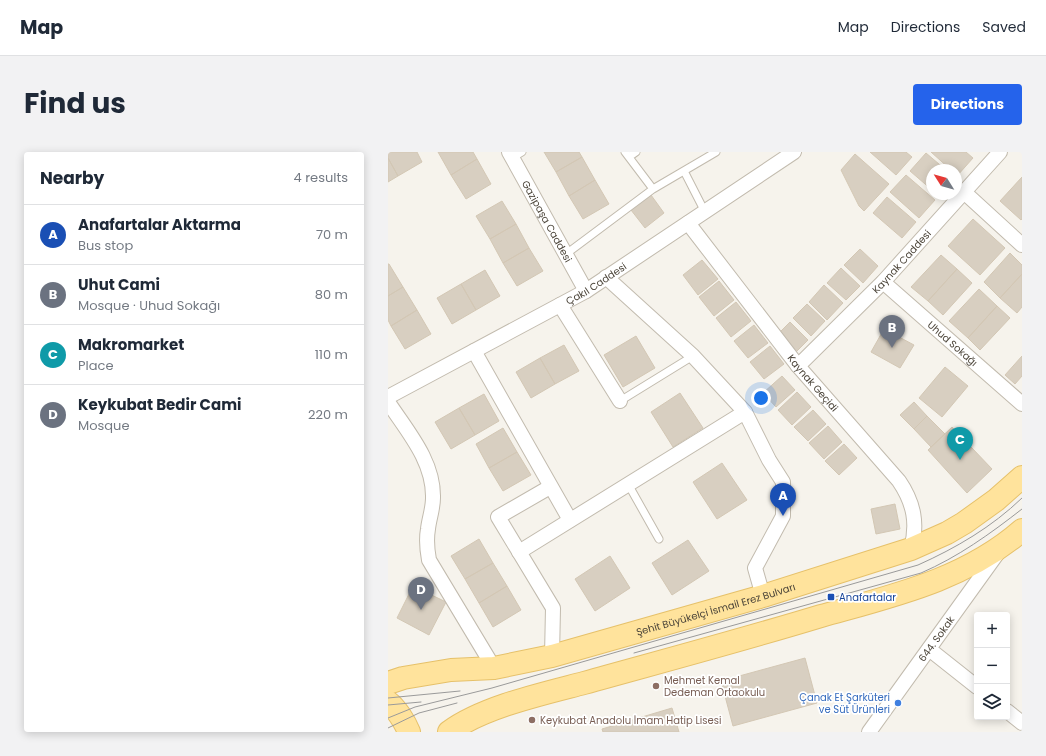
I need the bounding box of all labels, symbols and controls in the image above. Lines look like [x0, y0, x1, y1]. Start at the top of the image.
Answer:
text: Map [20, 14, 63, 41]
text: Map [838, 17, 869, 37]
text: Directions [891, 17, 960, 37]
text: Saved [982, 17, 1026, 37]
text: Find us [24, 84, 126, 123]
button: Directions [913, 84, 1022, 125]
north arrow [926, 164, 962, 200]
text: Nearby [40, 166, 104, 190]
text: 4 results [294, 168, 348, 187]
street label: Gazipaşa Caddesi [518, 177, 576, 265]
text: Anafartalar Aktarma [78, 214, 241, 235]
text: A [48, 225, 58, 244]
text: 70 m [316, 225, 348, 244]
street label: Kaynak Caddesi [868, 226, 934, 297]
text: Bus stop [78, 236, 133, 255]
street label: Çakıl Caddesi [563, 259, 629, 308]
text: Uhut Cami [78, 274, 160, 295]
text: B [49, 285, 57, 304]
text: 80 m [315, 285, 348, 304]
text: Mosque · Uhud Sokağı [78, 296, 220, 315]
pin: B [879, 315, 905, 348]
street label: Uhud Sokağı [924, 317, 981, 370]
text: Makromarket [78, 334, 184, 355]
text: C [48, 345, 58, 364]
text: 110 m [315, 345, 348, 364]
street label: Kaynak Geçidi [784, 351, 842, 415]
text: Place [78, 356, 113, 375]
your location [751, 388, 771, 408]
text: Keykubat Bedir Cami [78, 394, 241, 415]
text: D [48, 405, 58, 424]
text: 220 m [308, 405, 348, 424]
text: Mosque [78, 416, 129, 435]
pin: C [947, 427, 973, 460]
pin: A [770, 483, 796, 516]
pin: D [408, 577, 434, 610]
street label: Şehit Büyükelçi İsmail Erez Bulvarı [634, 579, 797, 639]
place label: Anafartalar [839, 590, 896, 605]
marker: Anafartalar [826, 592, 836, 602]
street label: 644. Sokak [915, 612, 958, 665]
map controls [974, 612, 1010, 720]
button: + [974, 612, 1010, 648]
button: − [974, 648, 1010, 684]
place label: Mehmet Kemal Dedeman Ortaokulu [664, 673, 765, 700]
marker: Mehmet Kemal Dedeman Ortaokulu [651, 681, 661, 691]
button: layers [974, 684, 1010, 720]
place label: Çanak Et Şarküteri ve Süt Ürünleri [799, 690, 890, 717]
marker: Çanak Et Şarküteri ve Süt Ürünleri [893, 698, 903, 708]
place label: Keykubat Anadolu İmam Hatip Lisesi [540, 713, 721, 728]
marker: Keykubat Anadolu İmam Hatip Lisesi [527, 715, 537, 725]

